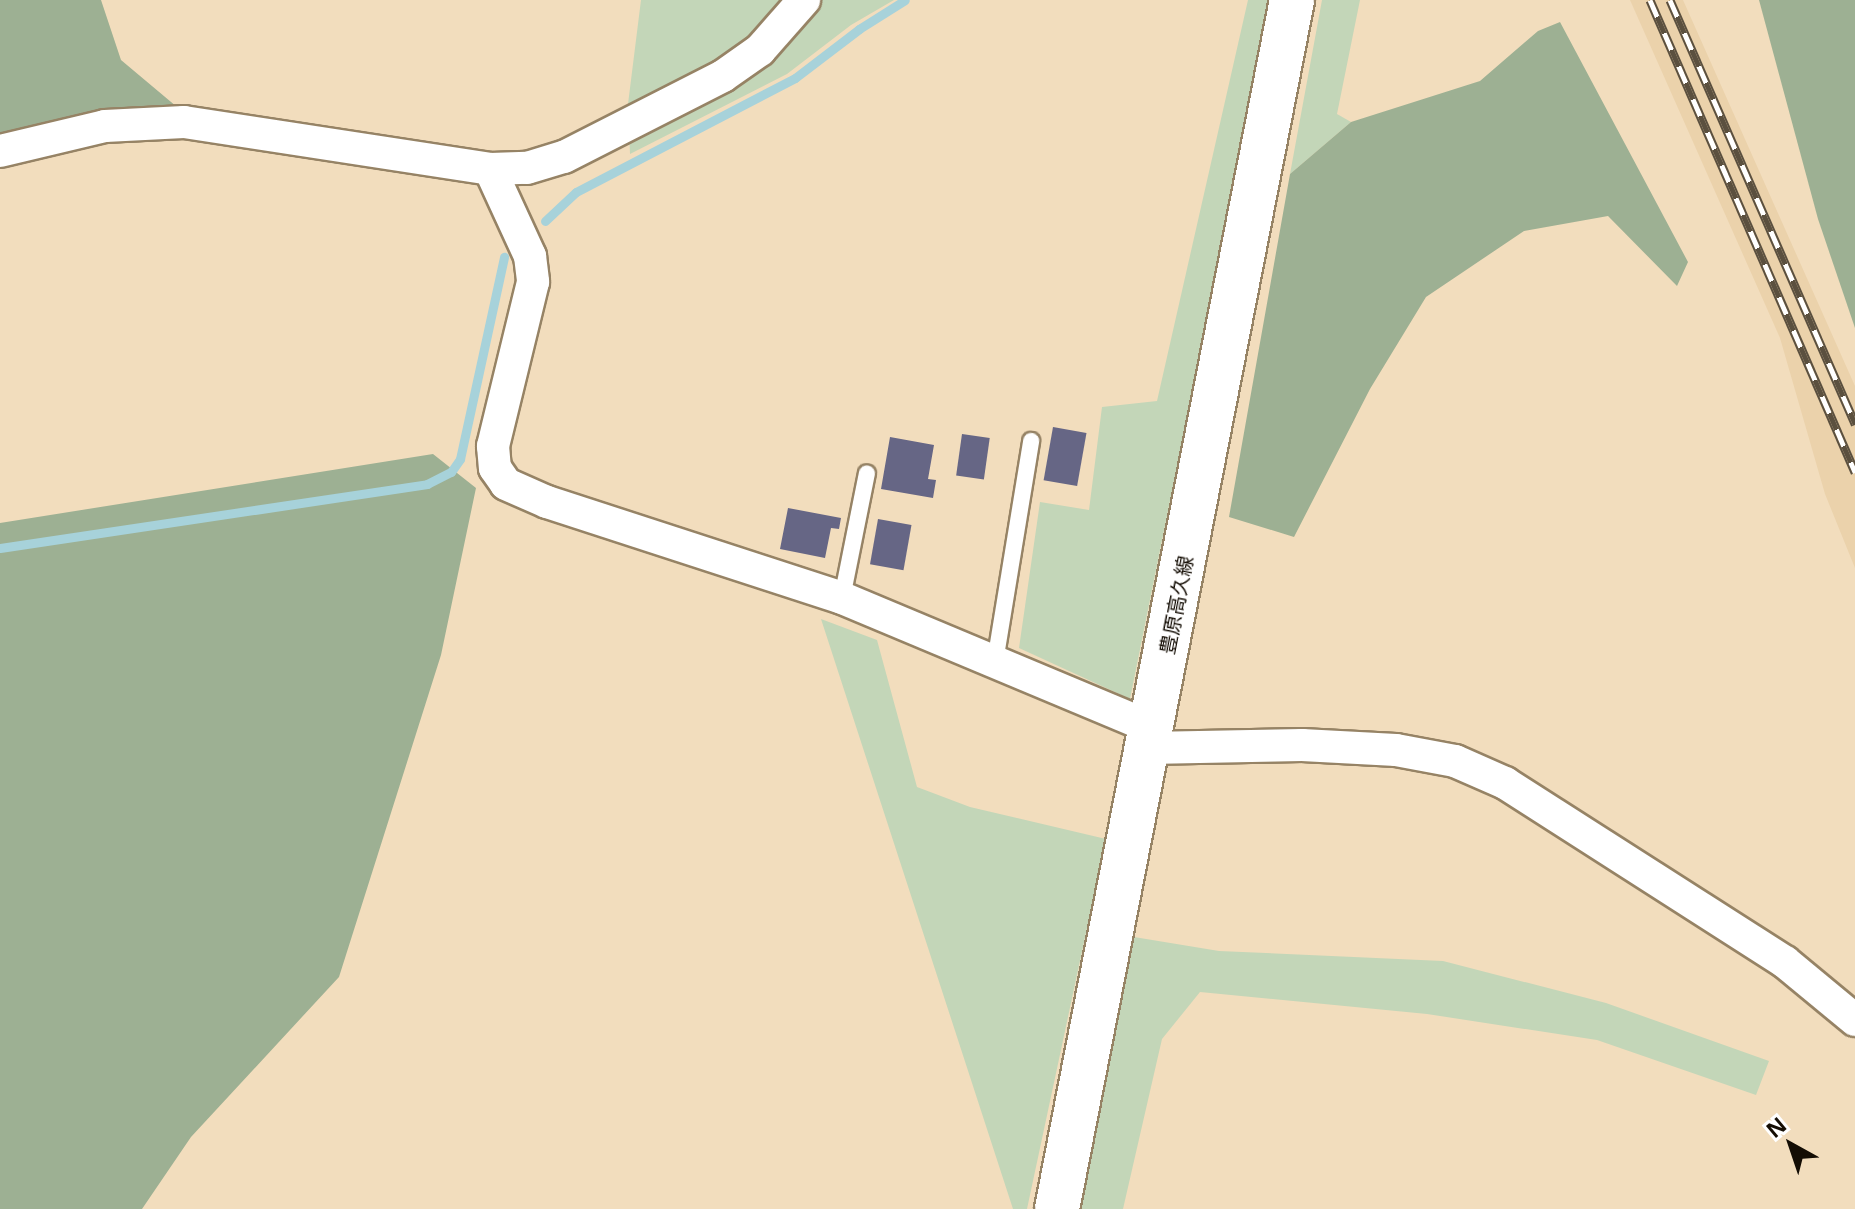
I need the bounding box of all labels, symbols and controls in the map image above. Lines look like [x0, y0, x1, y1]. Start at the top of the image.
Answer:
street label: 豊原高久線 [1155, 554, 1197, 656]
north arrow [1751, 1105, 1831, 1185]
text: N [1759, 1109, 1792, 1144]

